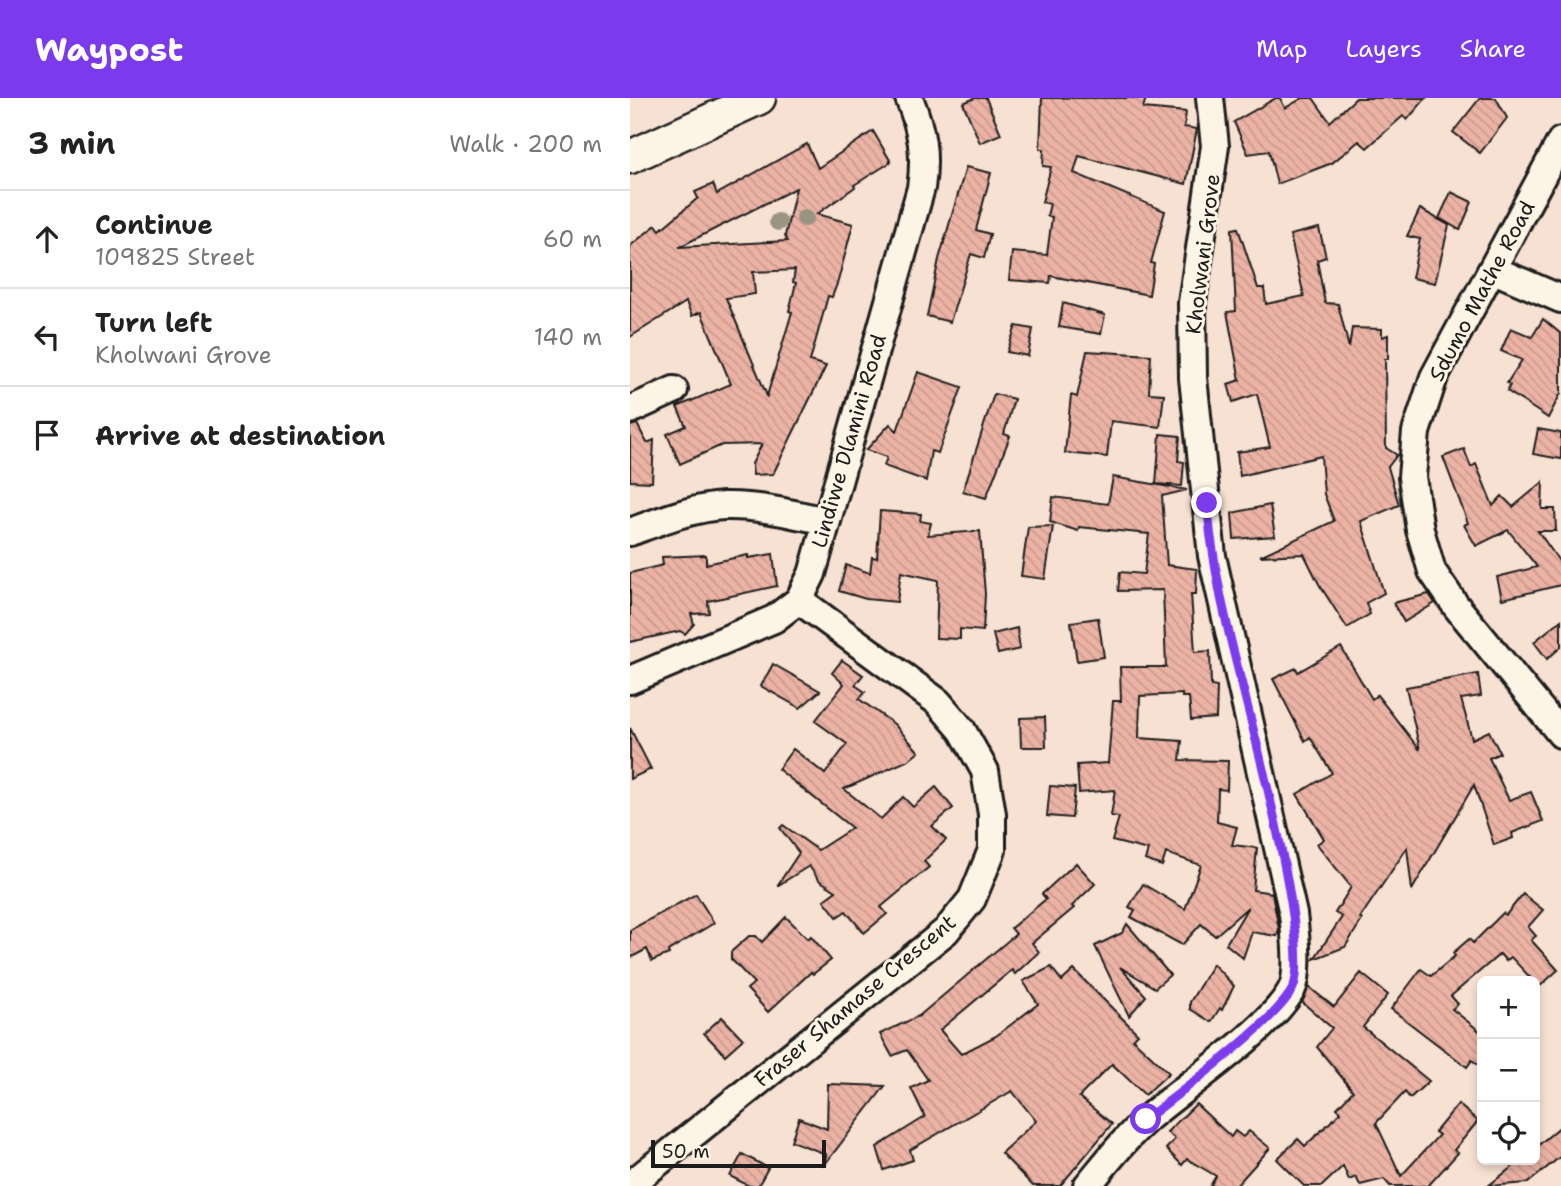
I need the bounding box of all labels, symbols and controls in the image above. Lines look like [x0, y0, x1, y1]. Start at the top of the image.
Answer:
text: Waypost [35, 27, 183, 72]
text: Map [1256, 33, 1307, 65]
text: Layers [1345, 33, 1422, 65]
text: Share [1460, 33, 1526, 65]
text: 3 min [28, 123, 115, 164]
text: Walk · 200 m [449, 129, 602, 159]
street label: Kholwani Grove [1179, 172, 1227, 336]
street label: Sdumo Mathe Road [1423, 196, 1541, 386]
text: Continue [95, 207, 213, 242]
icon: ahead [28, 220, 66, 258]
text: 60 m [543, 224, 602, 254]
text: 109825 Street [95, 242, 255, 272]
text: Turn left [95, 305, 212, 340]
icon: left [28, 318, 66, 356]
text: 140 m [534, 322, 602, 352]
street label: Lindiwe Dlamini Road [805, 331, 893, 551]
text: Kholwani Grove [95, 340, 272, 370]
icon: arrive [28, 416, 66, 454]
text: Arrive at destination [95, 418, 385, 453]
route end [1191, 487, 1222, 518]
street label: Fraser Shamase Crescent [748, 908, 962, 1094]
map controls [1477, 976, 1540, 1165]
button: + [1477, 976, 1540, 1039]
button: − [1477, 1039, 1540, 1102]
button: locate [1477, 1102, 1540, 1165]
route start [1130, 1103, 1161, 1134]
scale bar [651, 1137, 826, 1169]
text: 50 m [662, 1139, 710, 1164]

